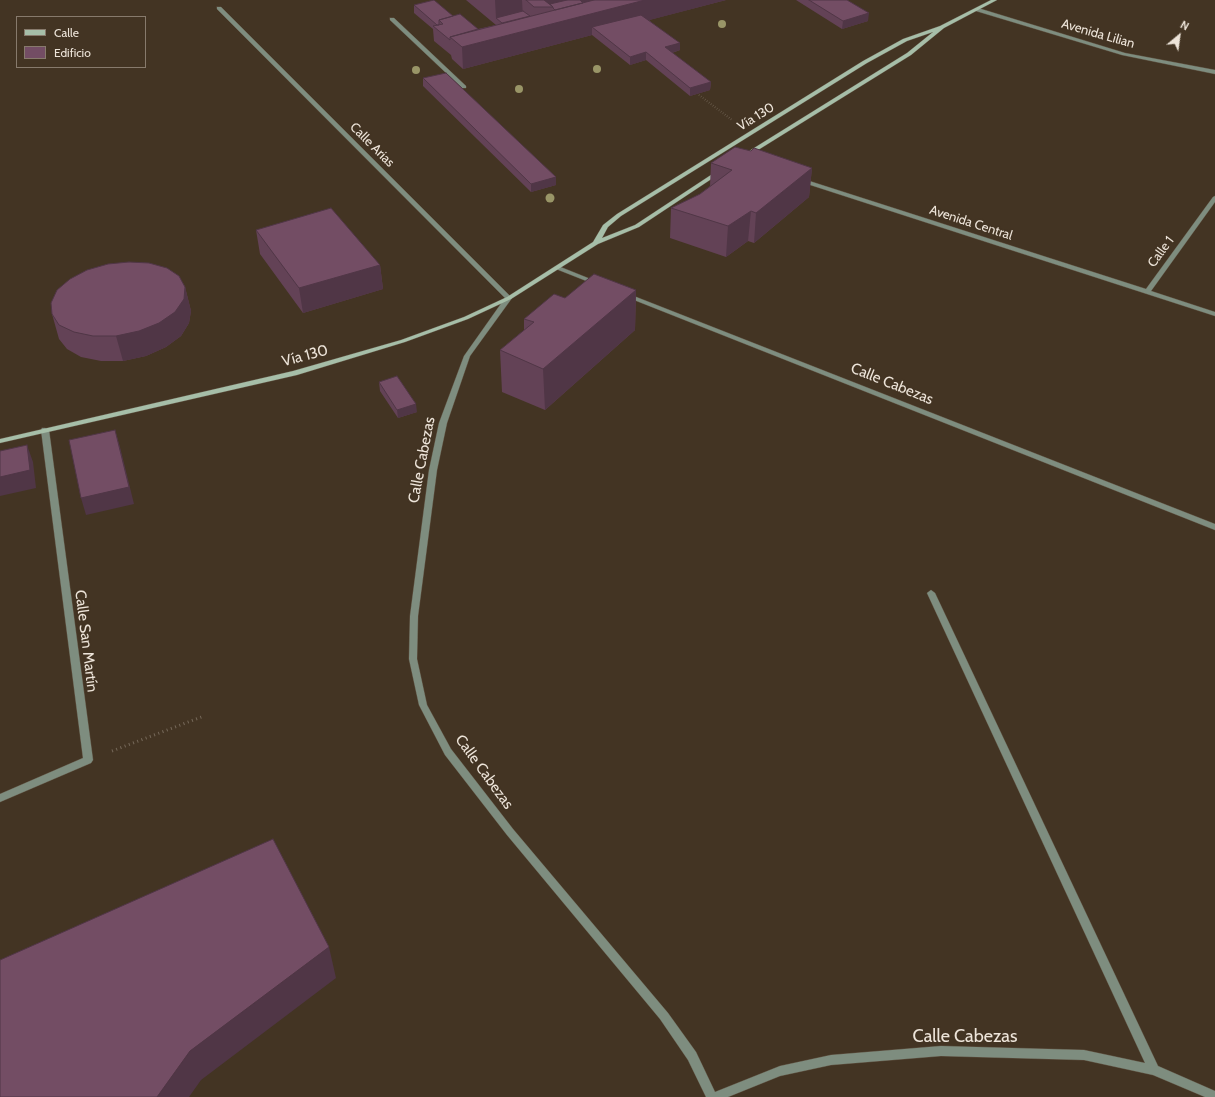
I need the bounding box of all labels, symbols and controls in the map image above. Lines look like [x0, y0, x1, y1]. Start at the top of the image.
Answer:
legend [16, 16, 146, 68]
street label: Avenida Lilian [1060, 16, 1136, 52]
north arrow [1159, 16, 1199, 56]
text: N [1178, 17, 1192, 34]
text: Calle [54, 25, 79, 40]
text: Edificio [54, 45, 91, 60]
street label: Vía 130 [735, 100, 777, 134]
street label: Calle Arias [347, 120, 397, 170]
street label: Avenida Central [928, 202, 1014, 244]
street label: Calle 1 [1145, 234, 1177, 270]
street label: Vía 130 [280, 341, 330, 371]
street label: Calle Cabezas [848, 359, 936, 409]
street label: Calle Cabezas [405, 415, 439, 505]
street label: Calle San Martín [71, 589, 101, 693]
street label: Calle Cabezas [451, 731, 517, 813]
street label: Calle Cabezas [913, 1026, 1017, 1048]

